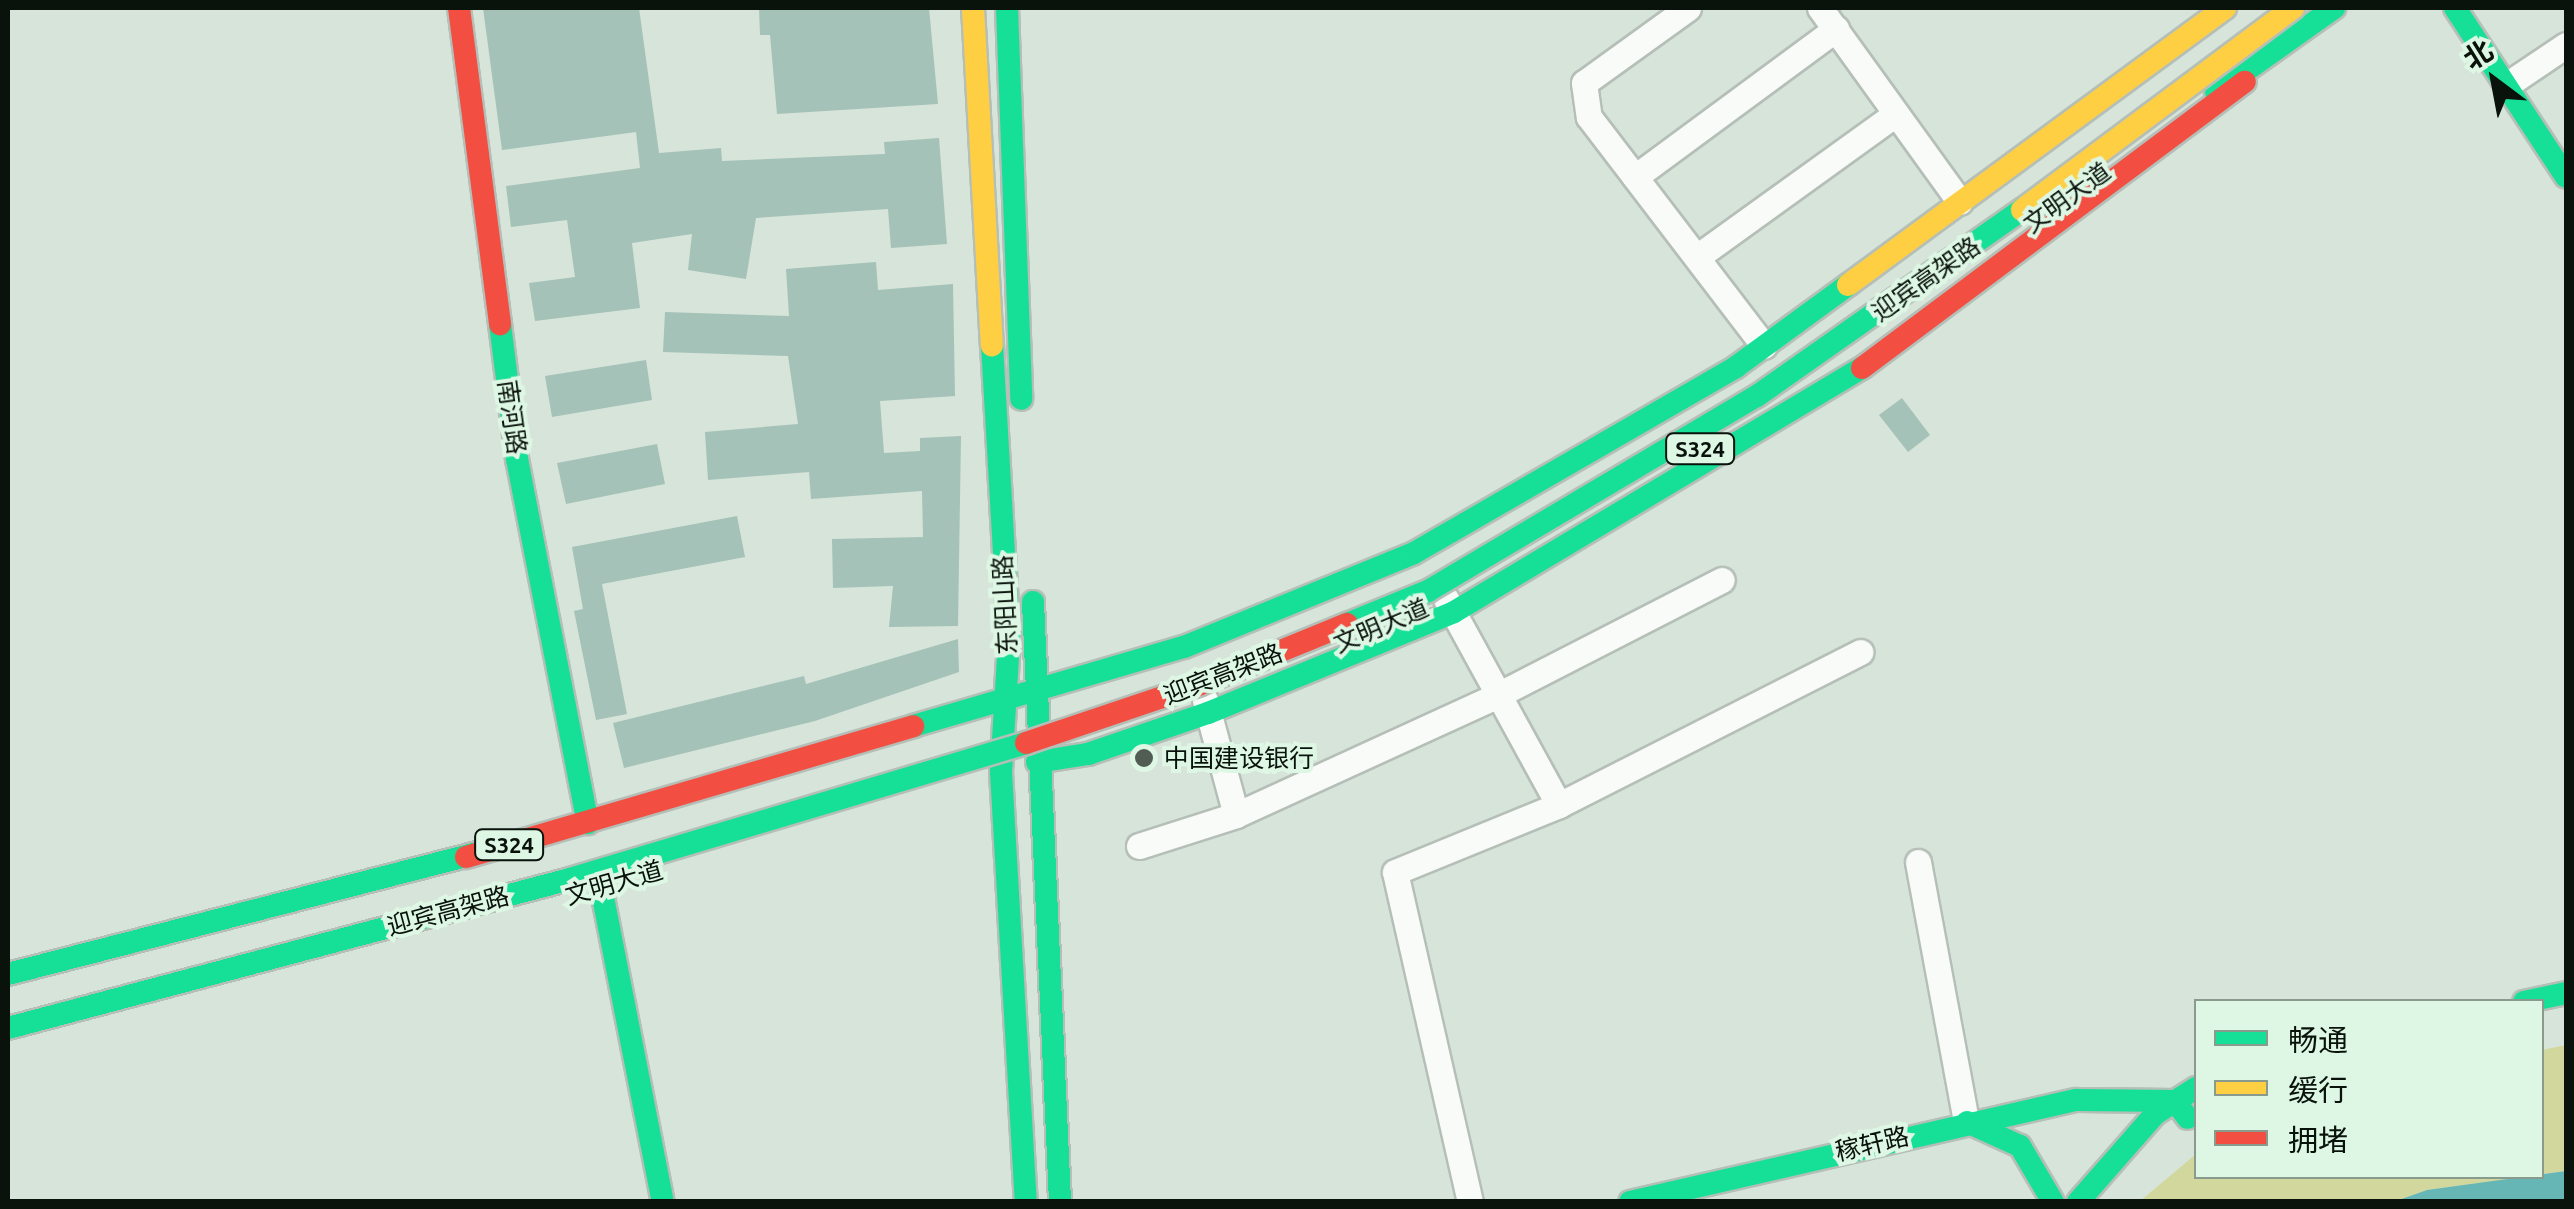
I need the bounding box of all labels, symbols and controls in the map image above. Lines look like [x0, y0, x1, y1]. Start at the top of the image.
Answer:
north arrow [2444, 30, 2544, 130]
text: 北 [2458, 34, 2498, 75]
street label: 文明大道 [2018, 156, 2116, 240]
street label: 迎宾高架路 [1866, 231, 1986, 327]
street label: 南河路 [492, 378, 532, 456]
road number: S324 [1665, 432, 1735, 466]
street label: 东阳山路 [987, 554, 1023, 656]
street label: 文明大道 [1329, 593, 1433, 659]
street label: 迎宾高架路 [1159, 638, 1287, 710]
place label: 中国建设银行 [1164, 743, 1314, 773]
marker: 中国建设银行 [1133, 747, 1155, 769]
road number: S324 [474, 828, 544, 862]
street label: 文明大道 [562, 855, 666, 911]
street label: 迎宾高架路 [384, 880, 512, 942]
legend [2194, 999, 2544, 1179]
text: 畅通 [2288, 1023, 2348, 1057]
text: 缓行 [2288, 1073, 2348, 1107]
street label: 稼轩路 [1832, 1121, 1912, 1167]
text: 拥堵 [2288, 1123, 2348, 1157]

